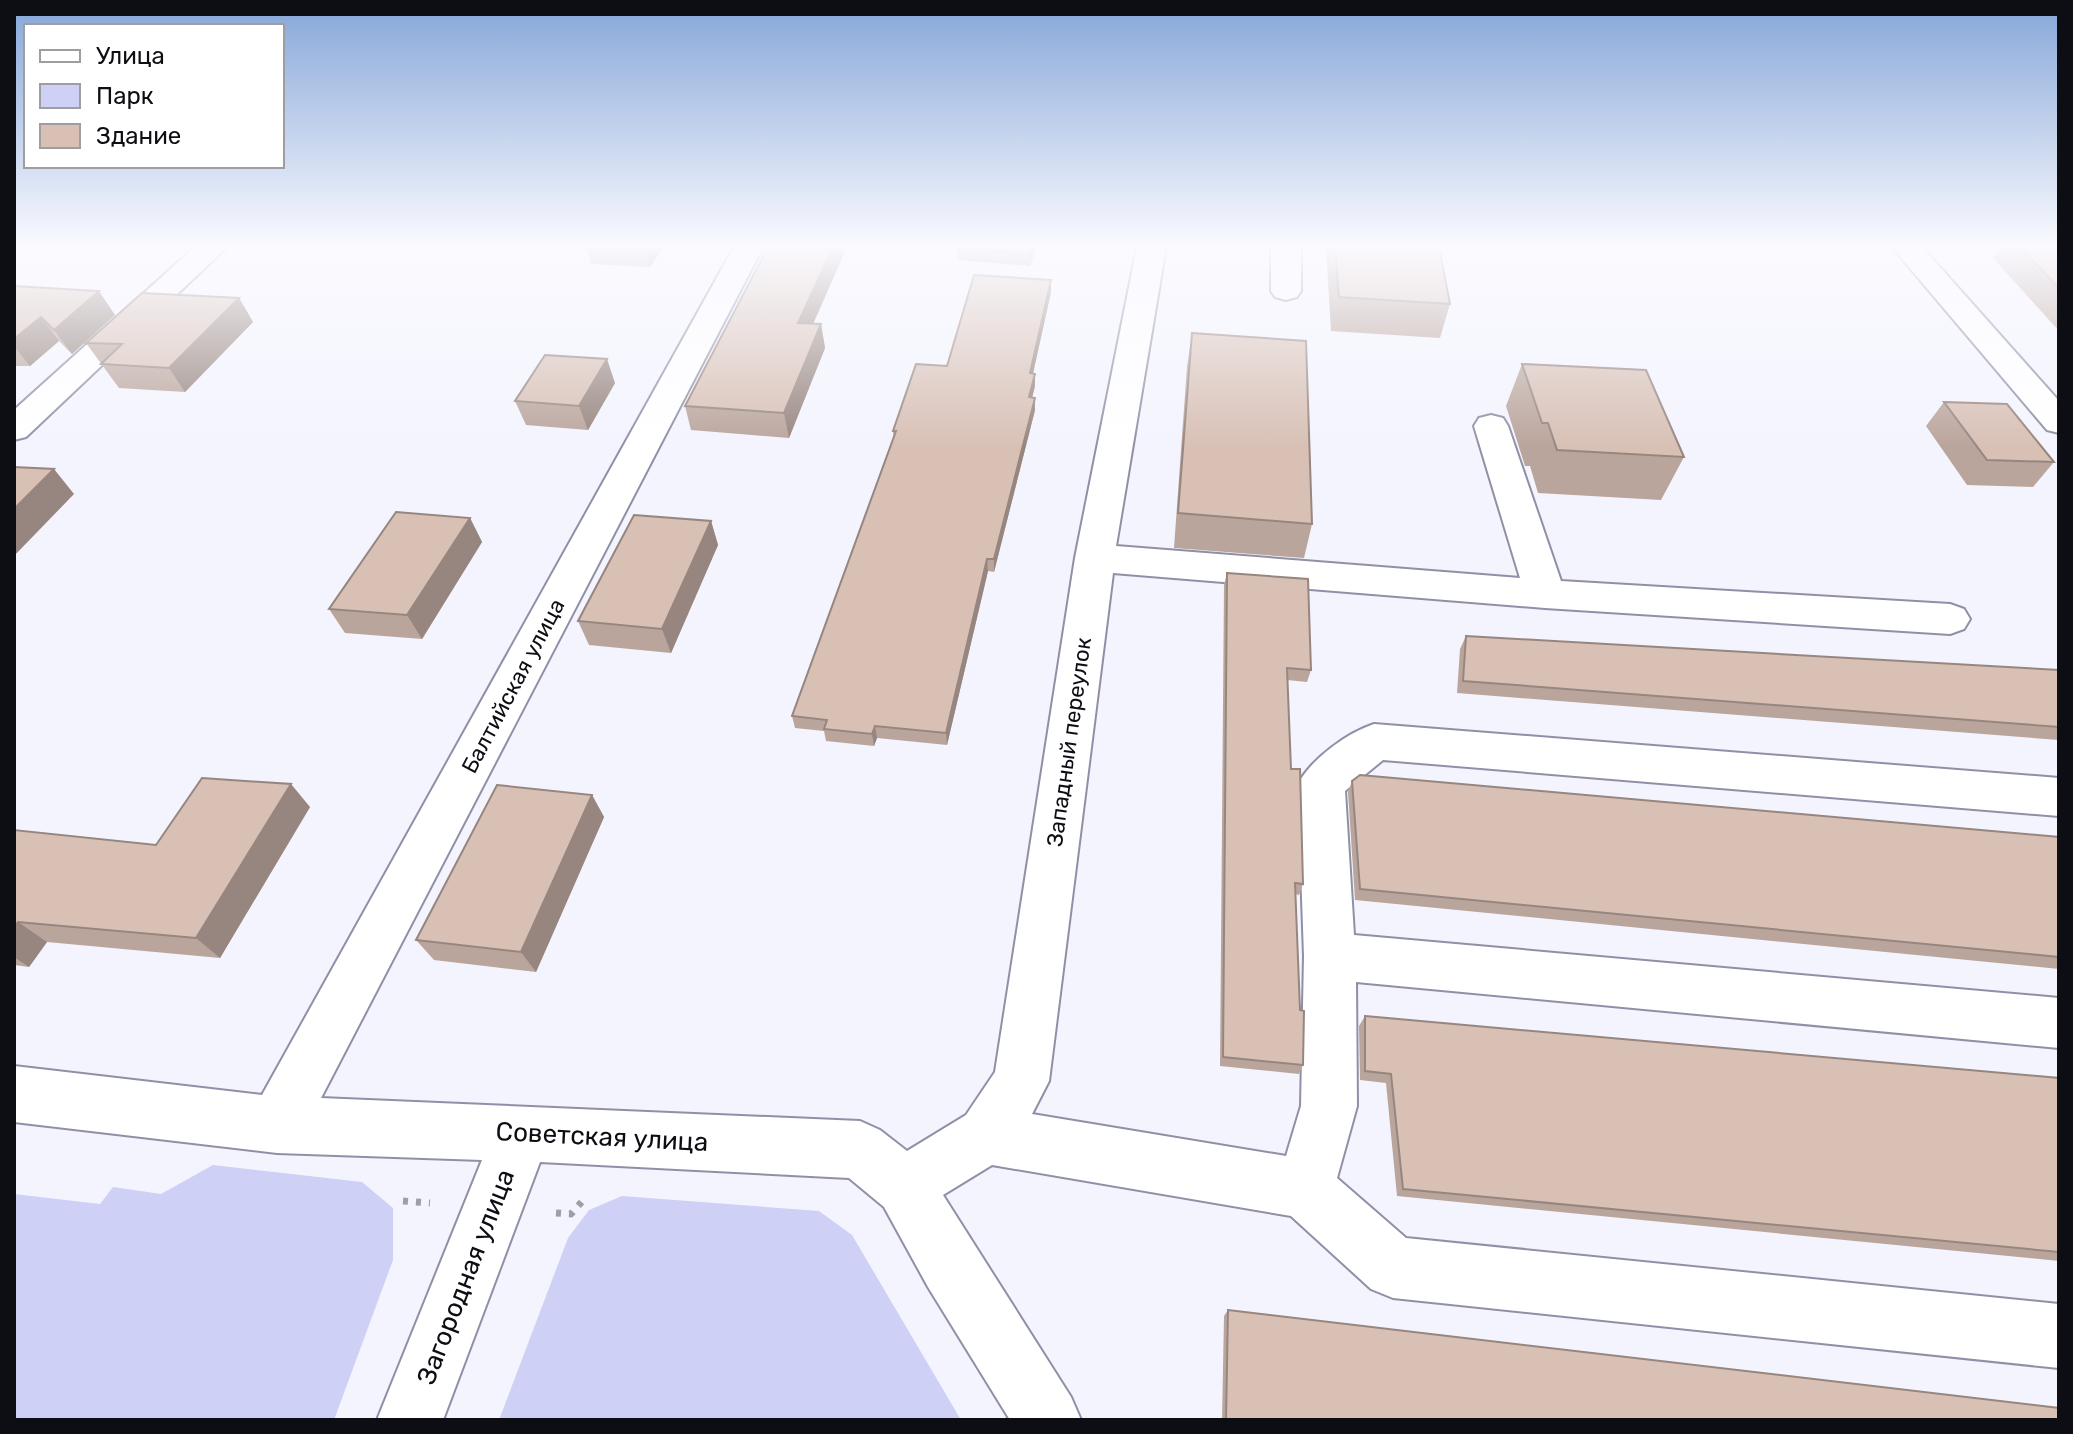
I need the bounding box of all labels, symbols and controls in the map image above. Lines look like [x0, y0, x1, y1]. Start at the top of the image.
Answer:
legend [24, 24, 284, 168]
text: Улица [96, 42, 165, 70]
text: Парк [96, 82, 154, 110]
text: Здание [96, 122, 181, 150]
street label: Балтийская улица [456, 594, 570, 778]
street label: Западный переулок [1041, 636, 1097, 848]
street label: Советская улица [495, 1116, 709, 1158]
street label: Загородная улица [411, 1165, 521, 1389]

